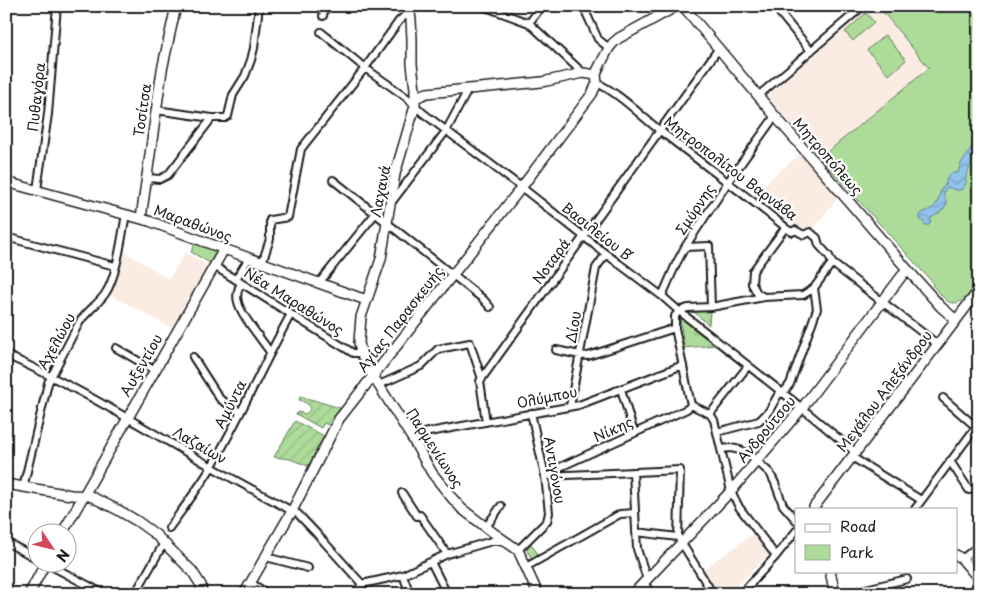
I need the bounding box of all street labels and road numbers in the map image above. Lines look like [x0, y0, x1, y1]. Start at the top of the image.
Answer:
street label: Πυθαγόρα [22, 61, 50, 133]
street label: Τοσίτσα [128, 82, 156, 138]
street label: Μητροπολίτου Βαρνάβα [660, 111, 802, 225]
street label: Μητροπόλεως [788, 113, 868, 199]
street label: Λαχανά [365, 163, 395, 219]
street label: Σμύρνης [670, 179, 720, 239]
street label: Βασιλείου Β΄ [558, 197, 637, 266]
street label: Μαραθώνος [151, 199, 235, 247]
street label: Νοταρά [527, 234, 575, 288]
street label: Αγίας Παρασκευής [352, 261, 448, 377]
street label: Νέα Μαραθώνος [240, 262, 348, 340]
street label: Αχελώου [32, 309, 80, 373]
street label: Δίου [560, 309, 586, 345]
street label: Μεγάλου Αλεξάνδρου [831, 326, 937, 456]
street label: Αυξεντίου [115, 330, 167, 400]
street label: Αμύντα [209, 376, 251, 432]
street label: Ολύμπου [515, 381, 579, 413]
street label: Ανδρούτσου [732, 391, 800, 467]
street label: Παρμενίωνος [401, 404, 469, 492]
street label: Νίκης [590, 411, 636, 447]
street label: Λαζαίων [169, 421, 231, 469]
street label: Αντιγόνου [539, 435, 571, 505]

